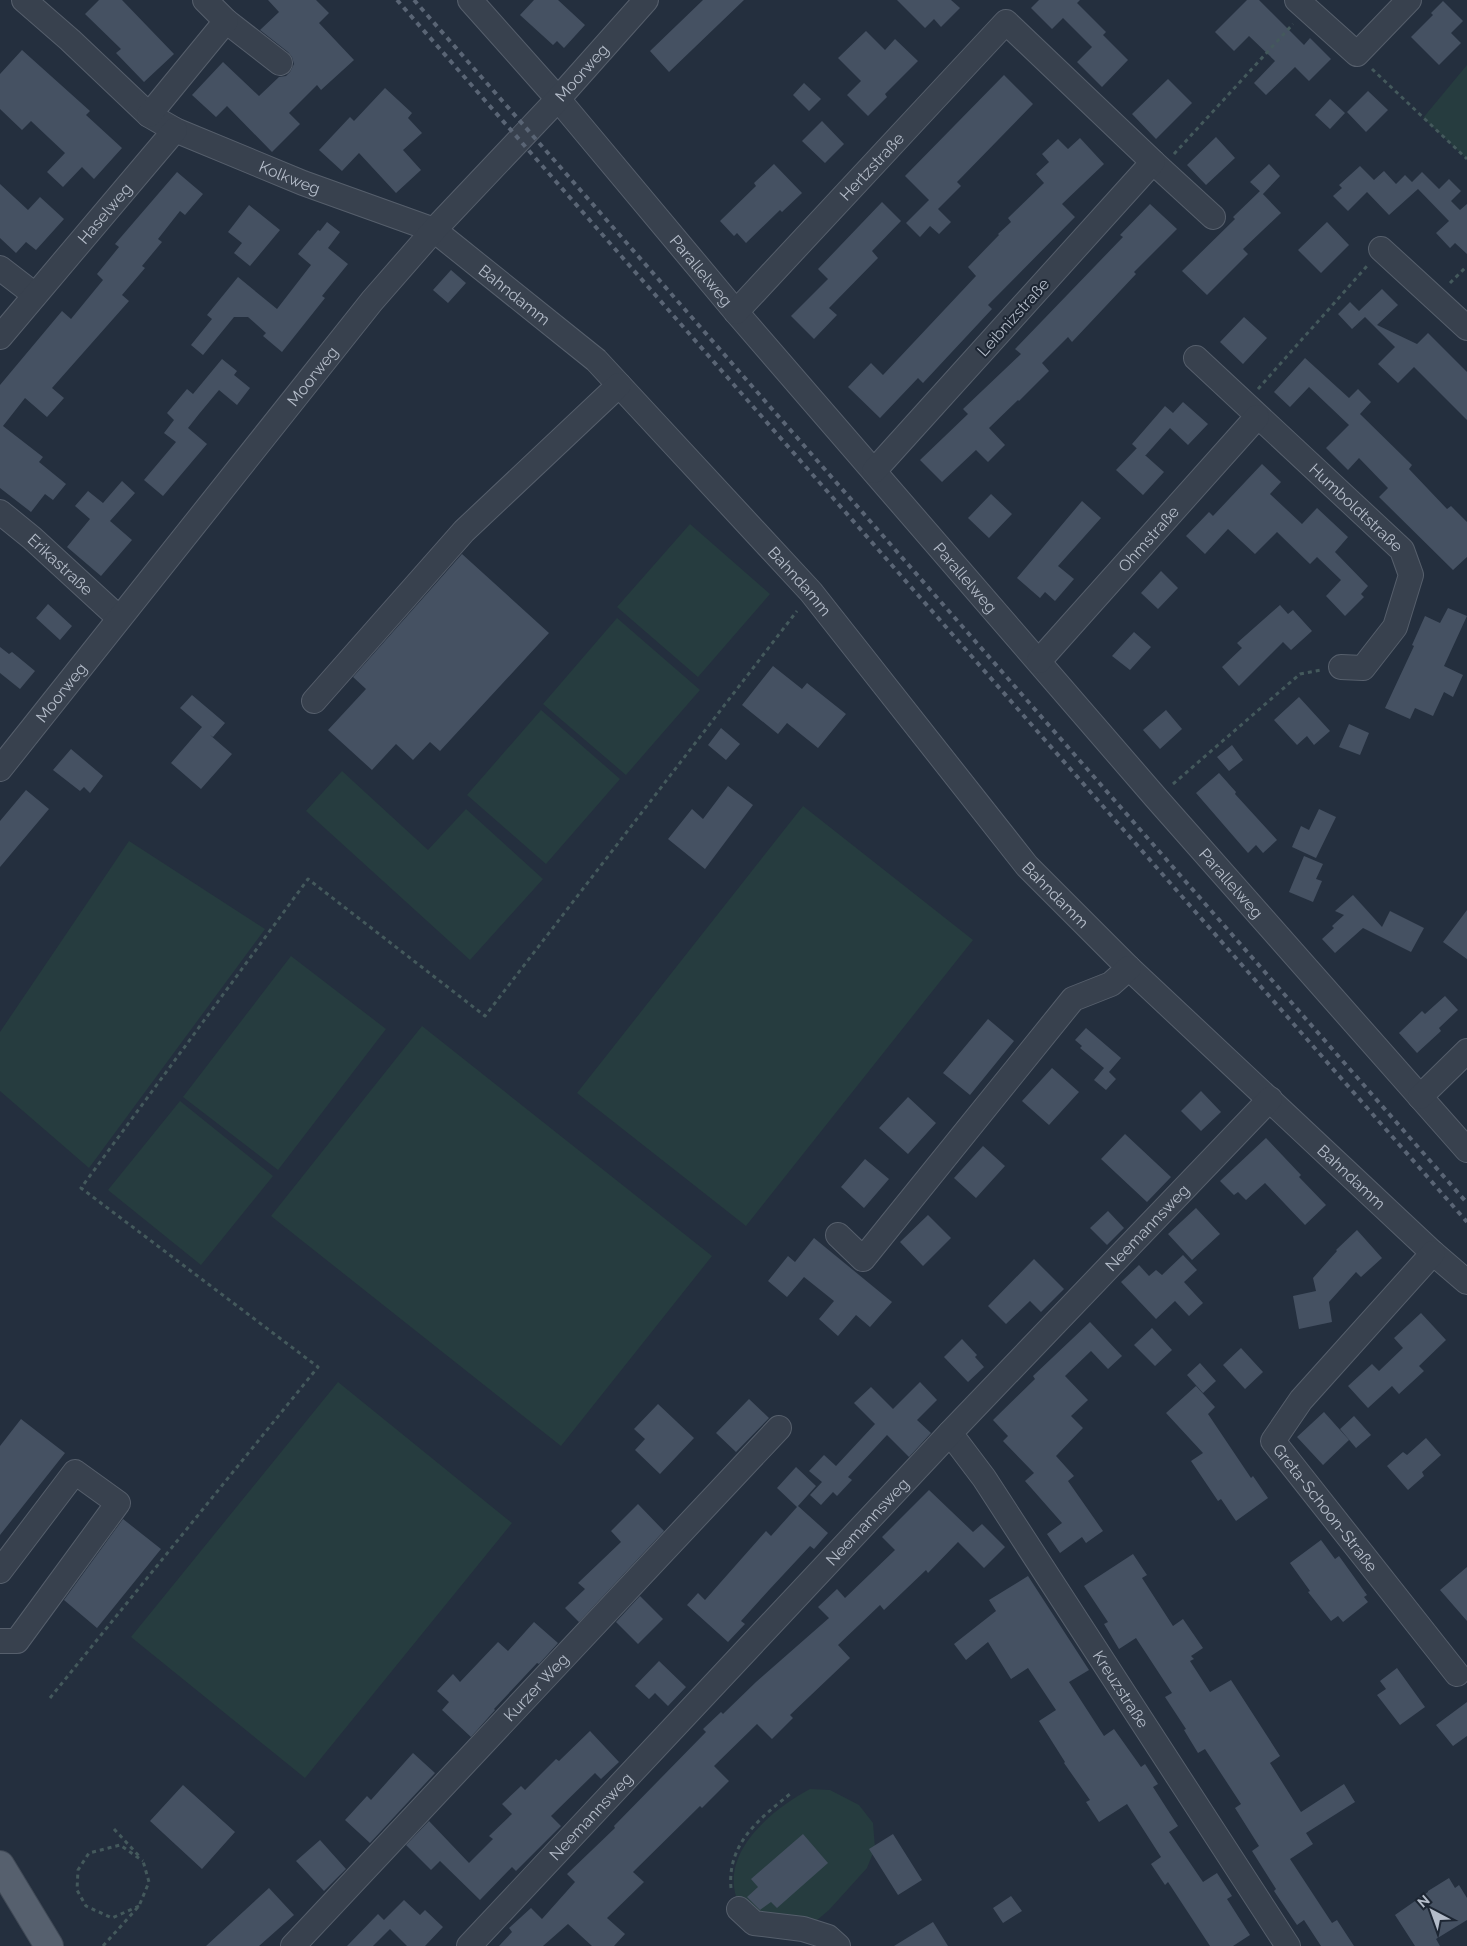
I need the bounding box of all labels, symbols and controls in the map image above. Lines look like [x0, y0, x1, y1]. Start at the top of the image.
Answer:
street label: Moorweg [551, 40, 613, 105]
street label: Hertzstraße [836, 129, 908, 205]
street label: Kolkweg [256, 157, 323, 198]
street label: Haselweg [74, 179, 136, 248]
street label: Parallelweg [666, 231, 736, 310]
street label: Bahndamm [475, 261, 554, 329]
street label: Leibnizstraße [973, 274, 1053, 360]
street label: Moorweg [283, 343, 342, 410]
street label: Humboldtstraße [1305, 460, 1407, 556]
street label: Ohmstraße [1114, 502, 1183, 576]
street label: Erikastraße [24, 530, 97, 599]
street label: Parallelweg [929, 539, 1001, 617]
street label: Bahndamm [764, 543, 835, 620]
street label: Moorweg [32, 659, 91, 726]
street label: Parallelweg [1195, 844, 1267, 922]
street label: Bahndamm [1018, 858, 1092, 932]
street label: Bahndamm [1313, 1141, 1389, 1214]
street label: Neemannsweg [1102, 1180, 1193, 1275]
street label: Greta-Schoon-Straße [1269, 1440, 1381, 1576]
street label: Neemannsweg [822, 1474, 913, 1569]
street label: Kreuzstraße [1089, 1647, 1153, 1731]
street label: Kurzer Weg [500, 1650, 573, 1725]
street label: Neemannsweg [546, 1769, 637, 1864]
north arrow [1407, 1886, 1457, 1936]
text: N [1414, 1892, 1433, 1911]

